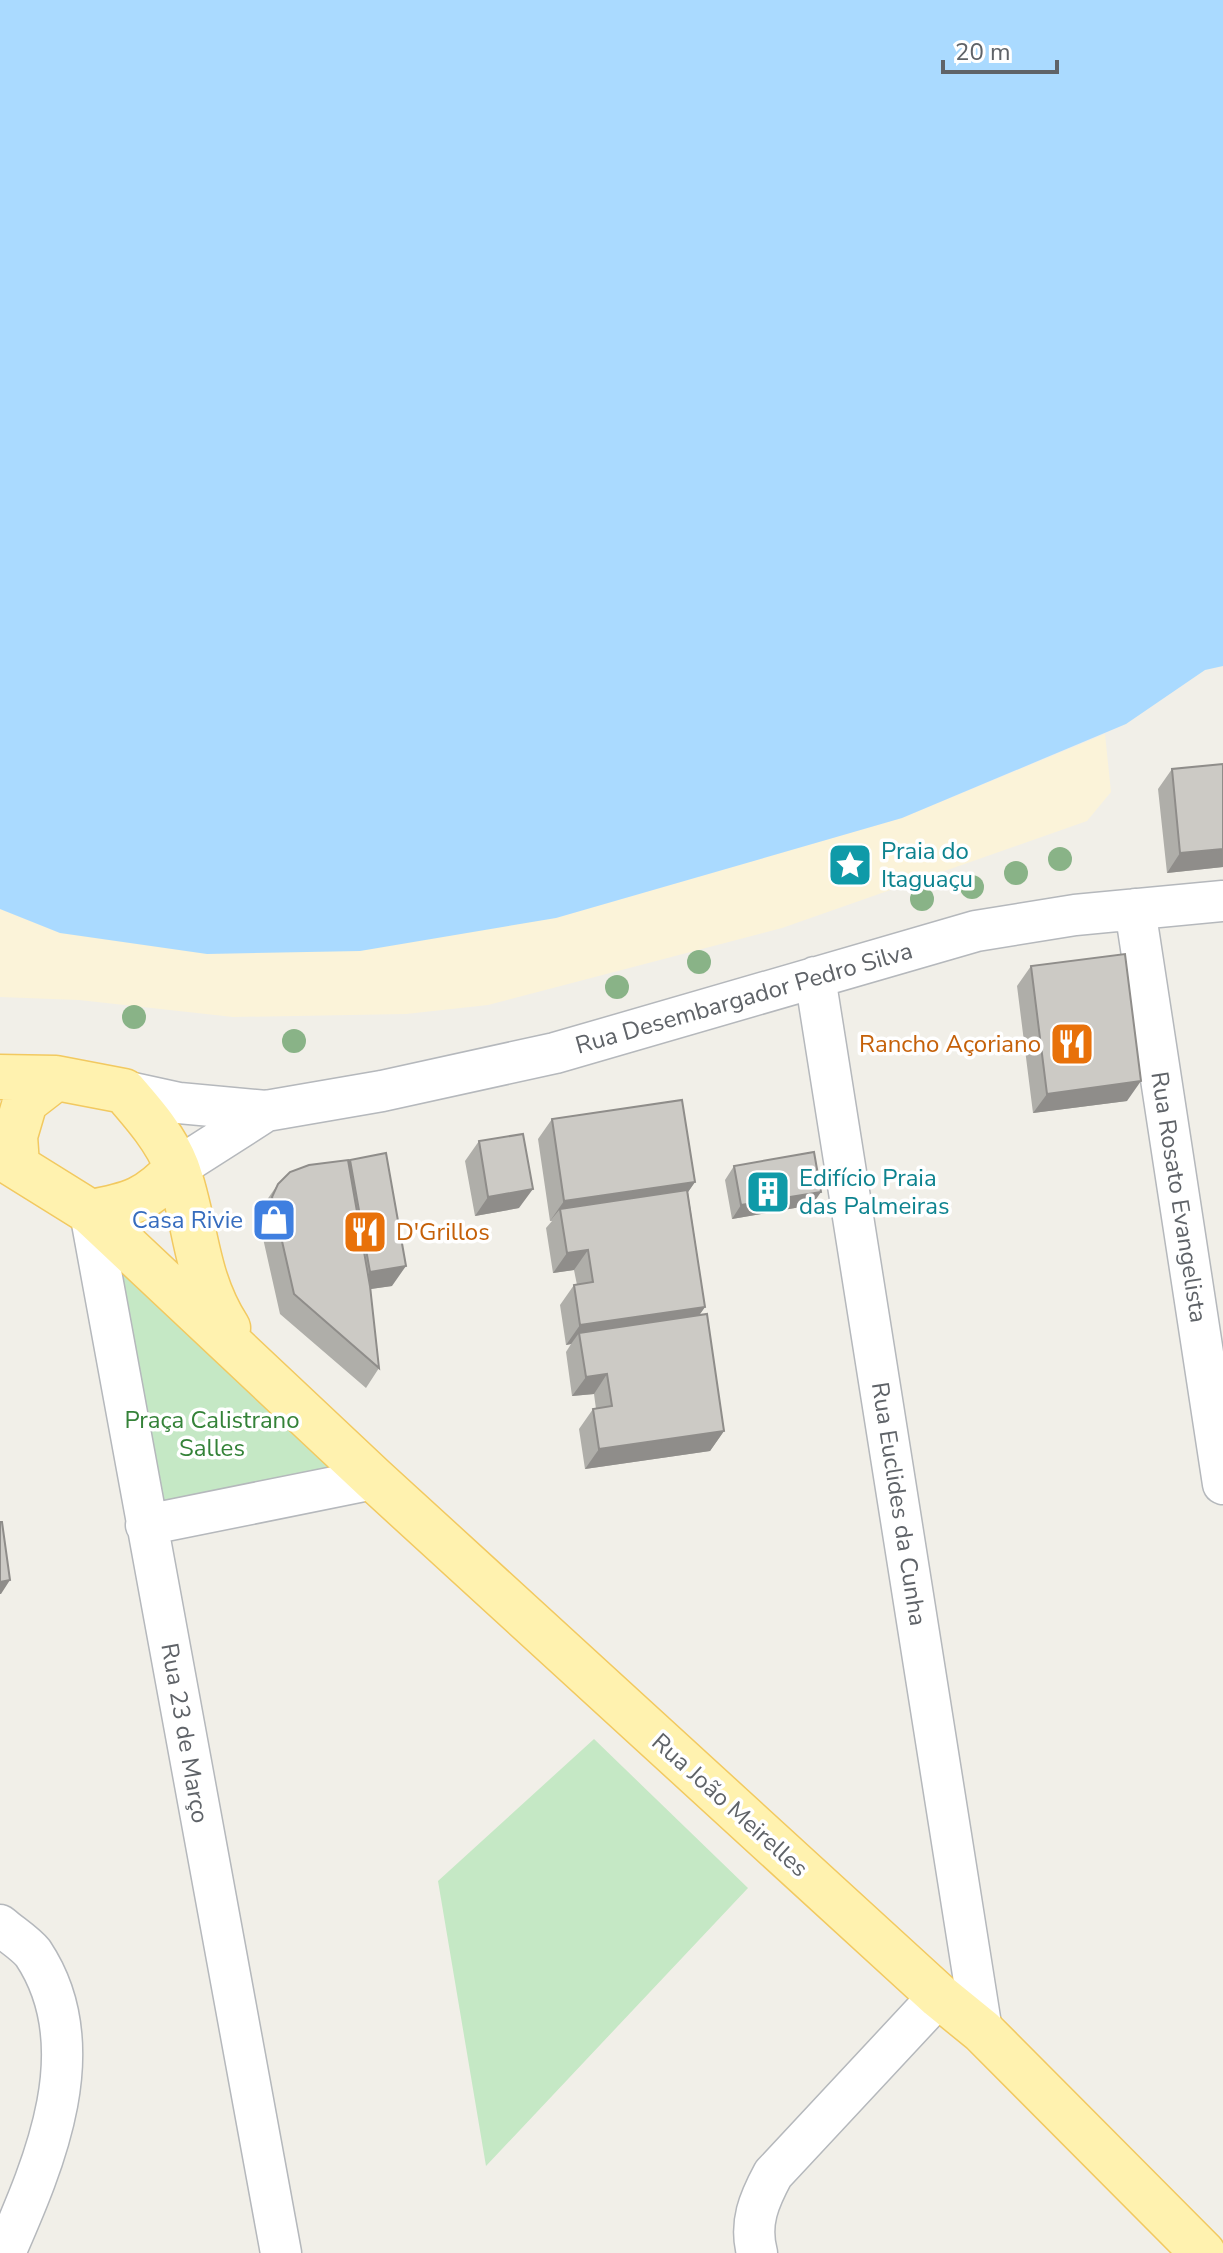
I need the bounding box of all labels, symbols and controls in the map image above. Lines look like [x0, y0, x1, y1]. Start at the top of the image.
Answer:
scale bar [943, 24, 1057, 74]
text: 20 m [955, 36, 1011, 68]
place label: Praia do Itaguaçu [881, 835, 973, 895]
place icon: Praia do Itaguaçu [826, 841, 874, 889]
street label: Rua Desembargador Pedro Silva [572, 934, 916, 1062]
restaurant icon: Rancho Açoriano [1048, 1020, 1096, 1068]
place label: Rancho Açoriano [859, 1028, 1041, 1060]
street label: Rua Rosato Evangelista [1143, 1069, 1215, 1325]
place label: Edifício Praia das Palmeiras [799, 1162, 949, 1222]
building icon: Edifício Praia das Palmeiras [744, 1168, 792, 1216]
shop icon: Casa Rivie [250, 1196, 298, 1244]
place label: Casa Rivie [132, 1204, 243, 1236]
restaurant icon: D'Grillos [341, 1208, 389, 1256]
place label: D'Grillos [396, 1216, 490, 1248]
street label: Rua Euclides da Cunha [864, 1380, 934, 1628]
park label: Praça Calistrano Salles [124, 1404, 300, 1464]
street label: Rua 23 de Março [153, 1641, 217, 1825]
street label: Rua João Meirelles [645, 1726, 815, 1884]

